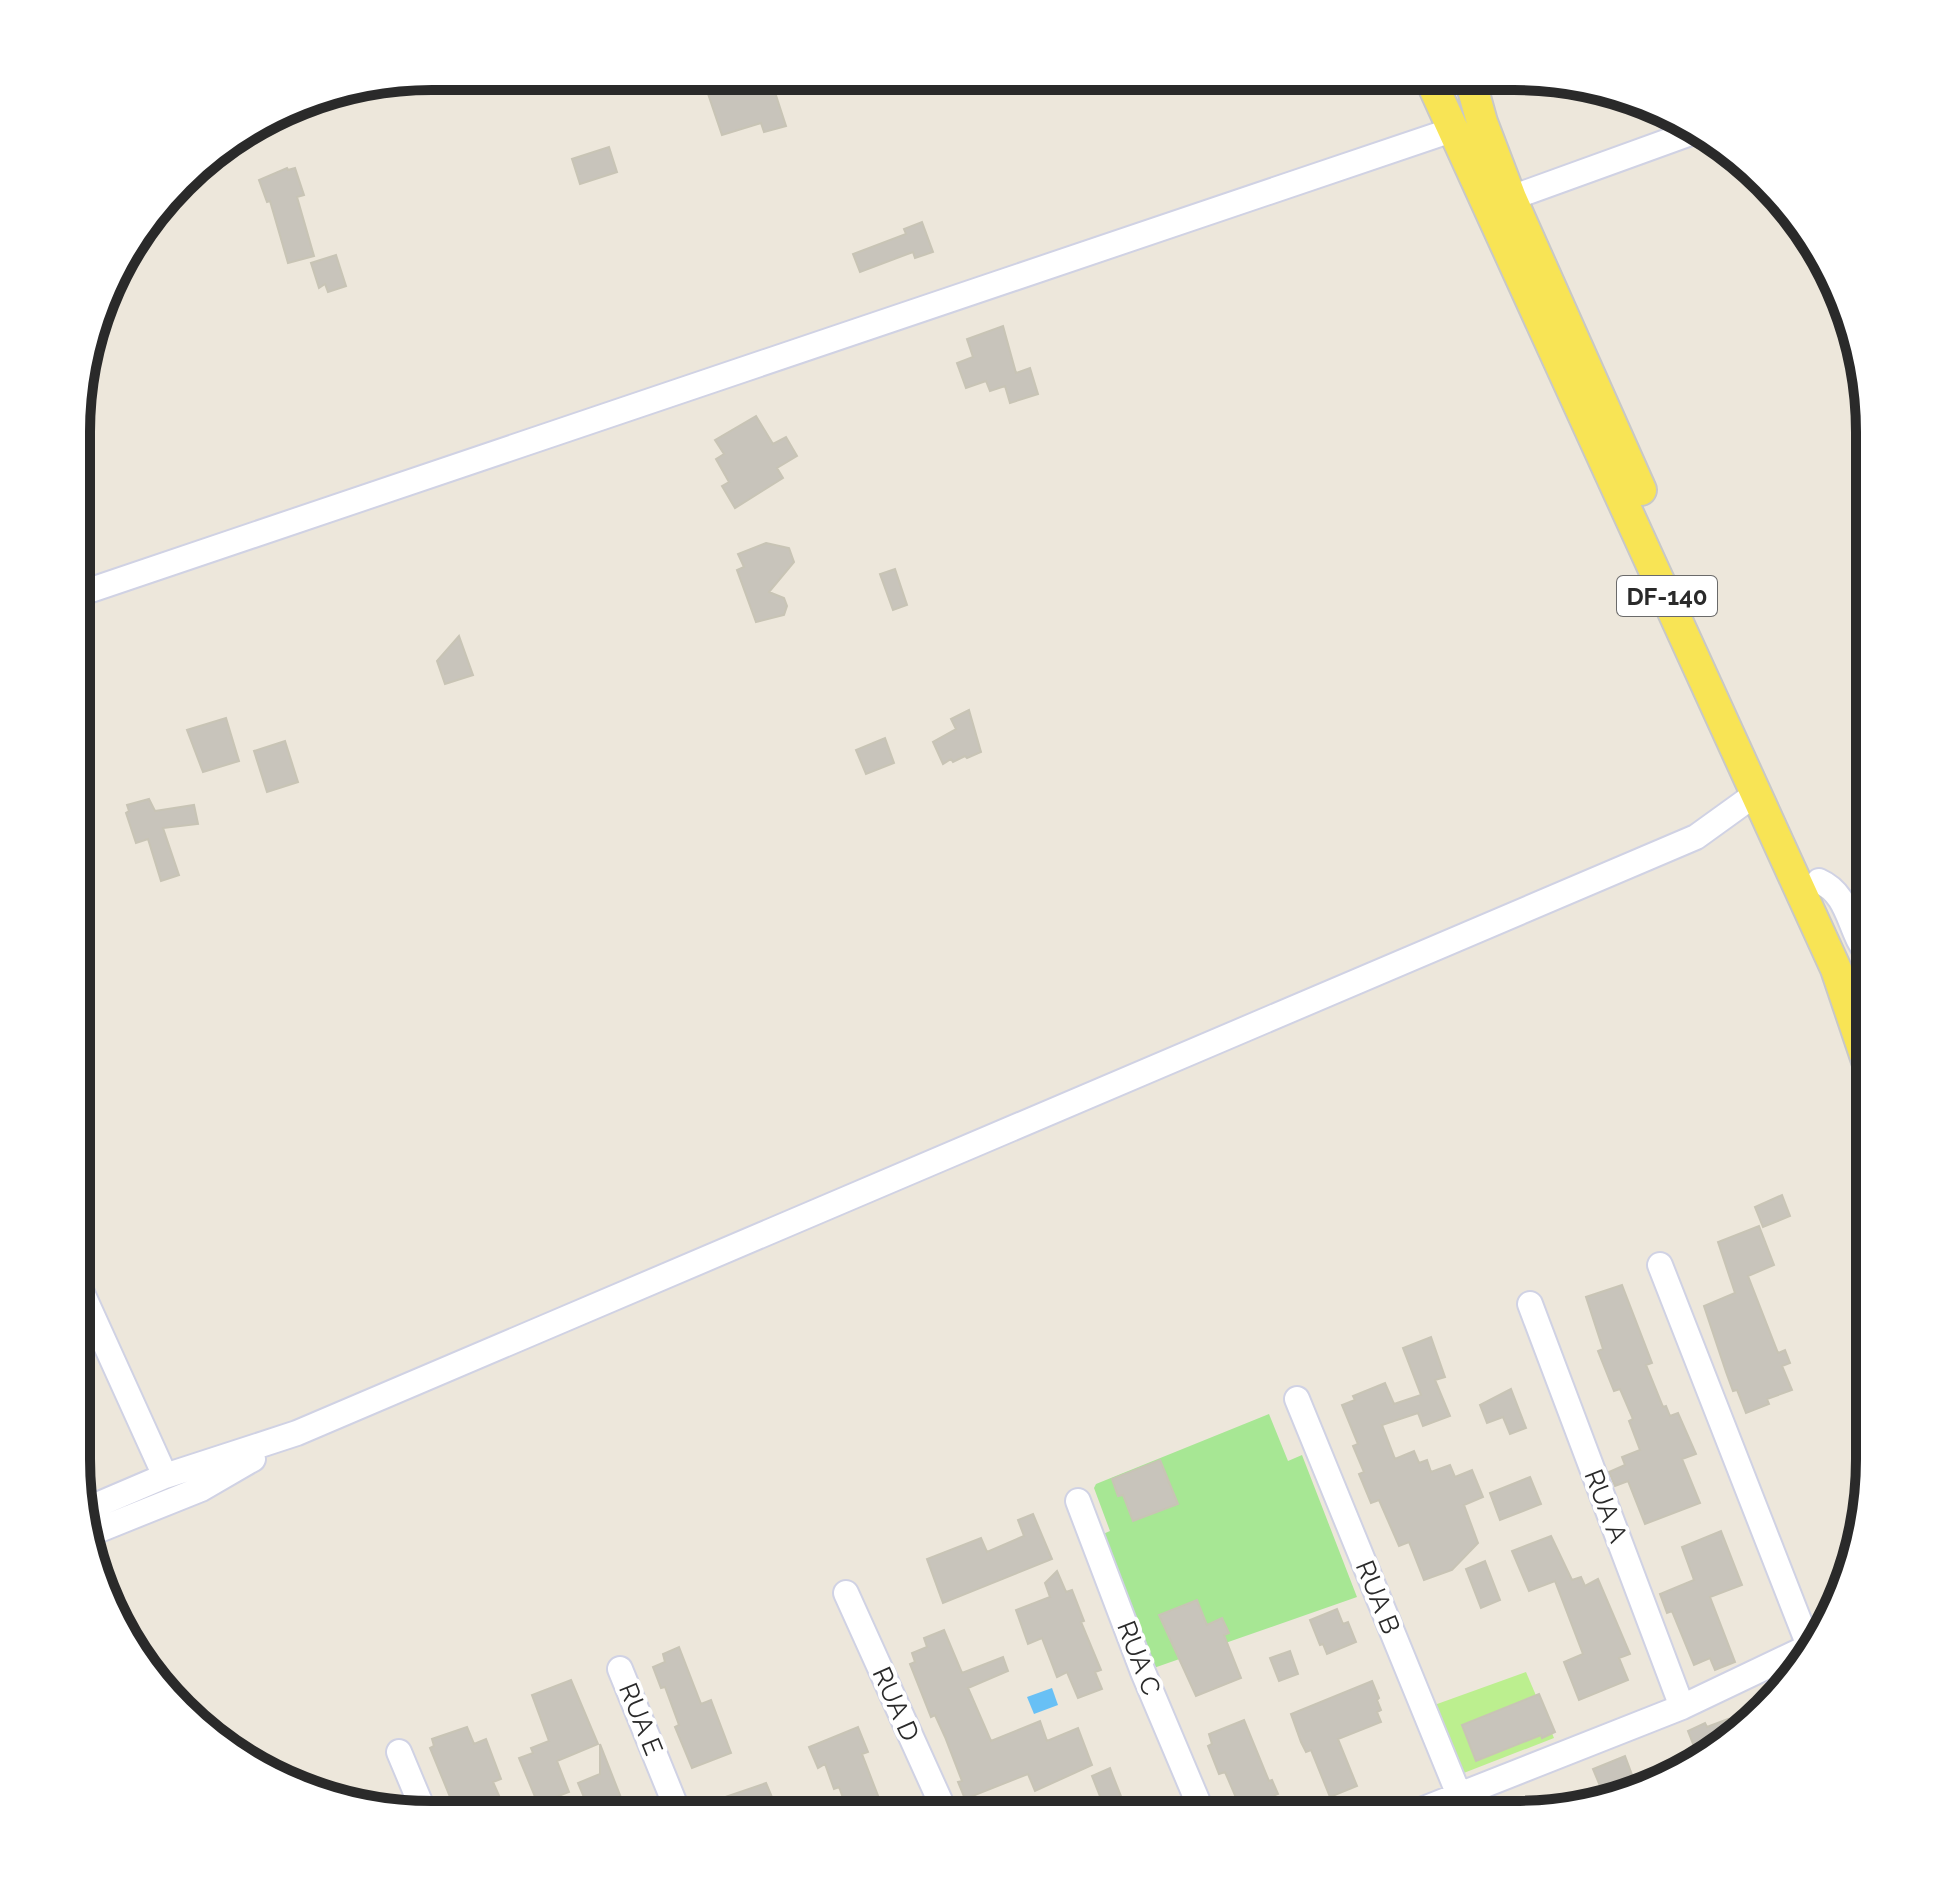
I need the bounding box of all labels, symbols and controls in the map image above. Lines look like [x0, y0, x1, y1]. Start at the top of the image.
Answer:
road number: DF-140 [1617, 576, 1717, 616]
street label: RUA A [1578, 1465, 1634, 1547]
street label: RUA B [1350, 1556, 1406, 1638]
street label: RUA C [1111, 1617, 1167, 1700]
street label: RUA D [866, 1662, 926, 1746]
street label: RUA E [613, 1679, 669, 1759]

